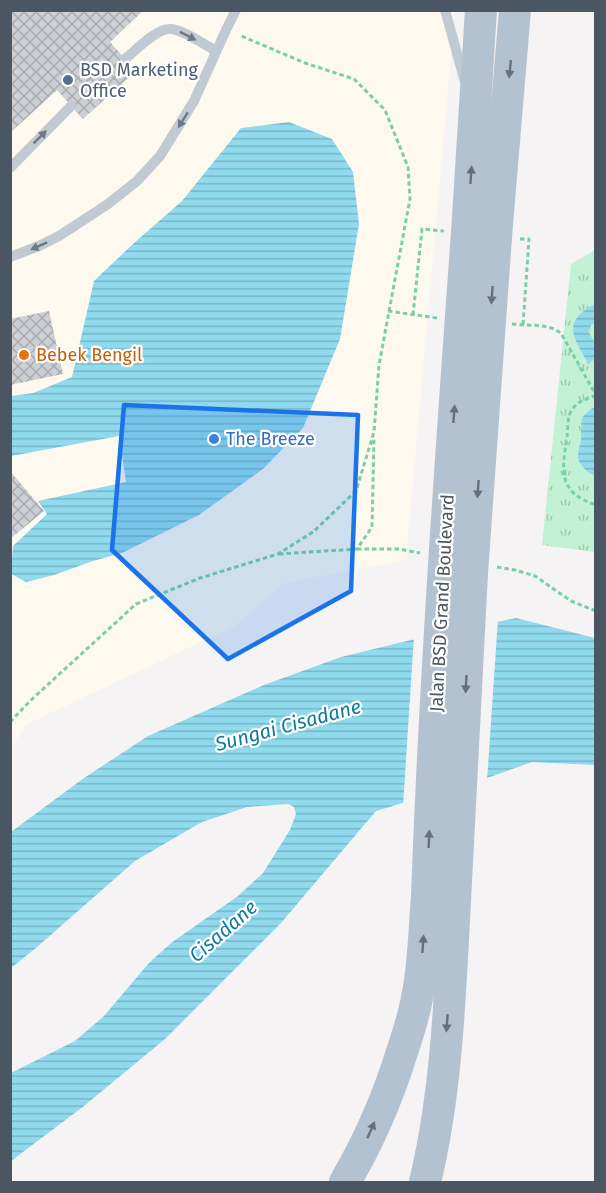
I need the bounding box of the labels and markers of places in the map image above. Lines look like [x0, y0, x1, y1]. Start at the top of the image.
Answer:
place label: BSD Marketing Office [80, 59, 198, 102]
marker: BSD Marketing Office [61, 73, 75, 87]
place label: Bebek Bengil [36, 344, 142, 366]
marker: Bebek Bengil [17, 348, 31, 362]
place label: The Breeze [226, 428, 315, 450]
marker: The Breeze [207, 432, 221, 446]

